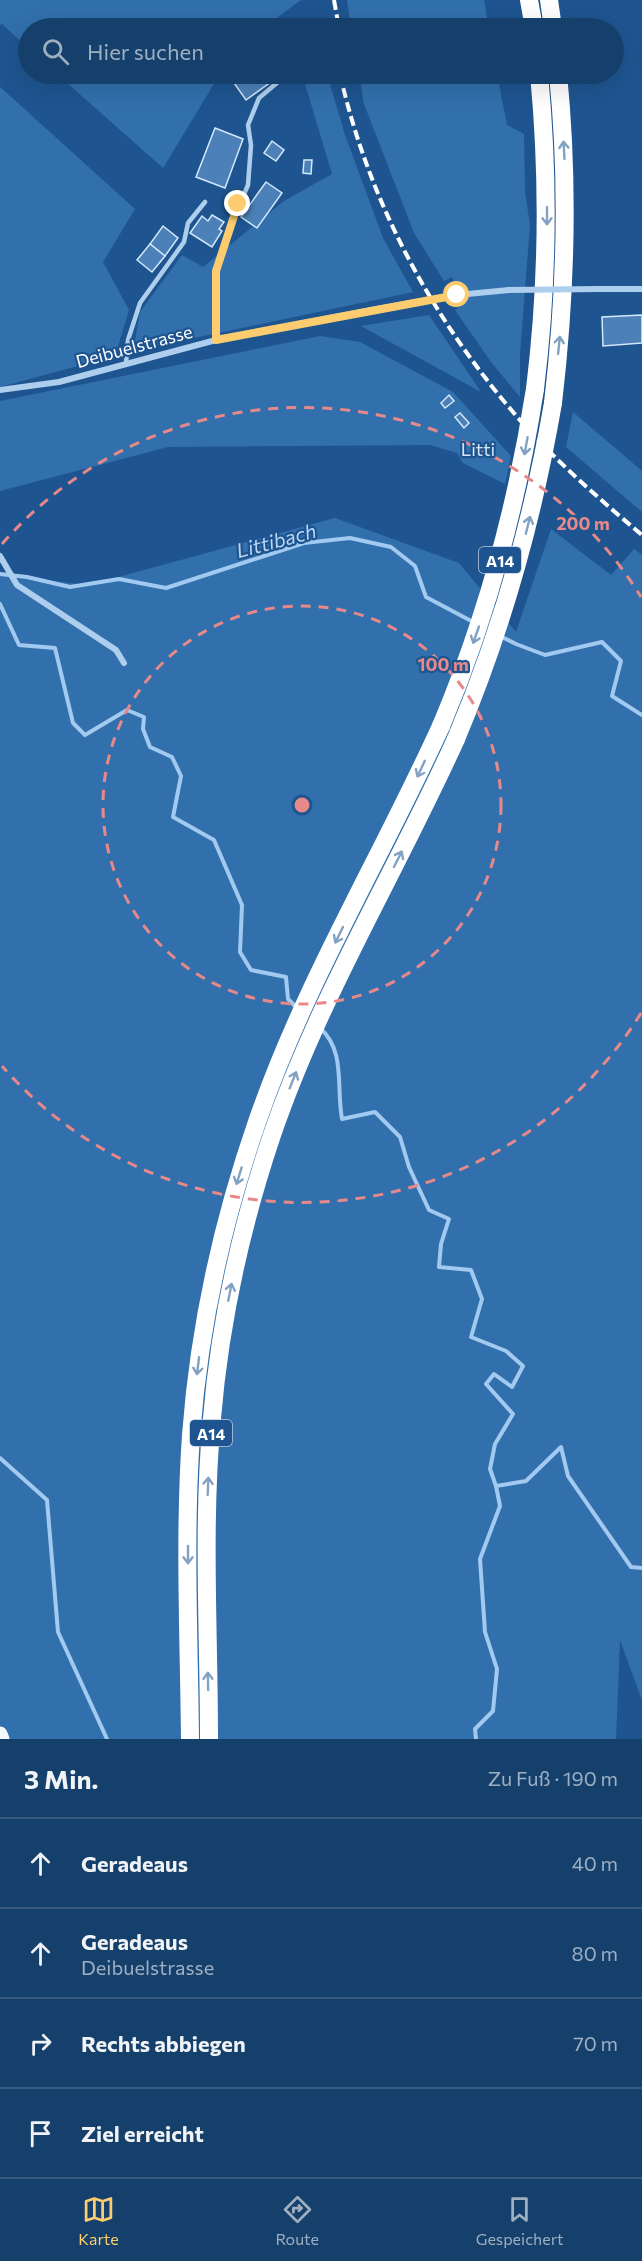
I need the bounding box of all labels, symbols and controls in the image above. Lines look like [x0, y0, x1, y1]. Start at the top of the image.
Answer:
search box [18, 18, 624, 84]
icon: search [39, 35, 72, 68]
text: Hier suchen [87, 38, 204, 65]
one-way arrow [558, 141, 569, 161]
route end [224, 190, 250, 216]
one-way arrow [541, 205, 553, 225]
route start [443, 281, 469, 307]
street label: Deibuelstrasse [73, 320, 195, 372]
one-way arrow [554, 335, 565, 355]
one-way arrow [520, 436, 531, 456]
park label: Litti [461, 438, 495, 460]
text: 200 m [556, 512, 610, 534]
one-way arrow [523, 516, 535, 535]
water label: Littibach [233, 518, 319, 562]
road number: A14 [479, 547, 521, 573]
one-way arrow [470, 625, 481, 644]
text: 100 m [417, 653, 469, 675]
one-way arrow [415, 759, 427, 777]
centre of rings [292, 795, 312, 815]
one-way arrow [393, 851, 404, 869]
one-way arrow [333, 926, 345, 944]
one-way arrow [288, 1071, 299, 1090]
one-way arrow [233, 1166, 244, 1185]
one-way arrow [225, 1283, 236, 1302]
one-way arrow [193, 1356, 204, 1375]
road number: A14 [190, 1420, 232, 1446]
one-way arrow [202, 1476, 213, 1496]
one-way arrow [182, 1545, 194, 1565]
one-way arrow [202, 1671, 214, 1691]
text: 3 Min. [24, 1763, 98, 1794]
text: Zu Fuß · 190 m [488, 1766, 618, 1790]
icon: ahead [24, 1847, 57, 1880]
text: Geradeaus [81, 1850, 188, 1877]
text: 40 m [572, 1851, 618, 1875]
text: Geradeaus [81, 1928, 188, 1955]
icon: ahead [24, 1937, 57, 1970]
text: 80 m [572, 1941, 618, 1965]
text: Deibuelstrasse [81, 1955, 214, 1979]
icon: right [24, 2027, 57, 2060]
text: Rechts abbiegen [81, 2030, 246, 2057]
text: 70 m [573, 2031, 618, 2055]
icon: arrive [24, 2117, 57, 2150]
text: Ziel erreicht [81, 2120, 204, 2147]
tab: Karte [78, 2193, 119, 2248]
tab: Route [275, 2193, 319, 2248]
tab: Gespeichert [476, 2193, 564, 2248]

